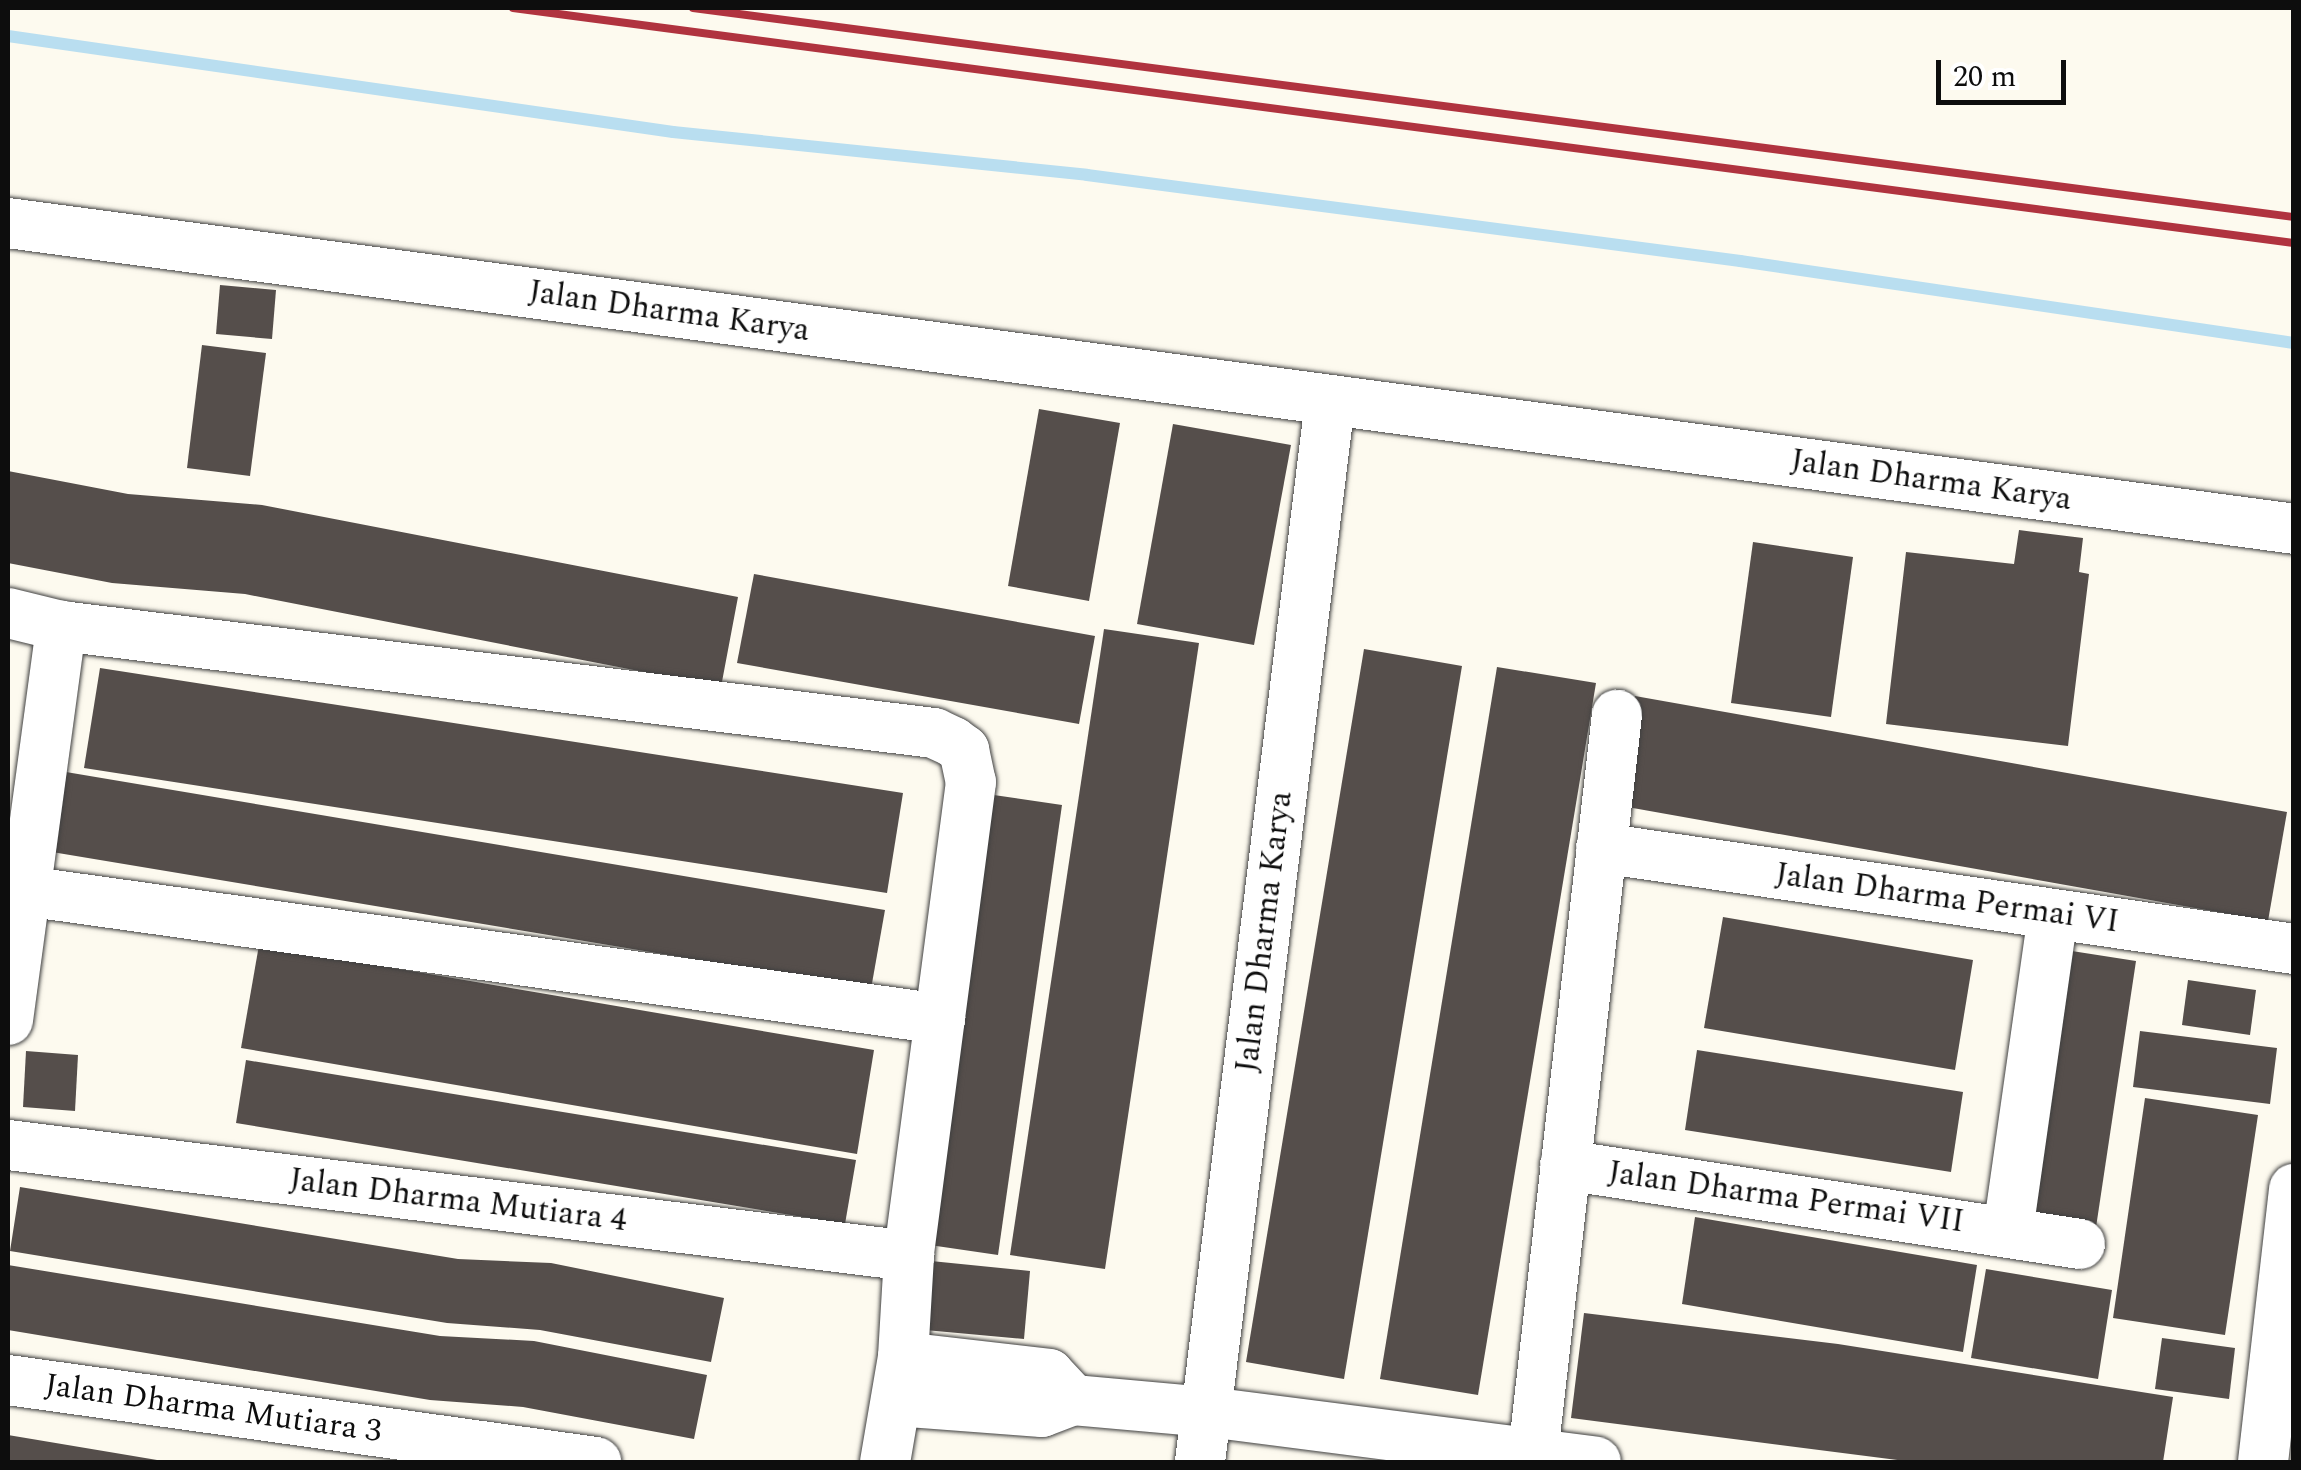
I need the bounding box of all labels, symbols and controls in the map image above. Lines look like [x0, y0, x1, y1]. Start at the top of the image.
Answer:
scale bar [1941, 40, 2071, 102]
text: 20 m [1953, 54, 2016, 100]
street label: Jalan Dharma Karya [526, 273, 812, 351]
street label: Jalan Dharma Karya [1788, 442, 2074, 520]
street label: Jalan Dharma Karya [1229, 789, 1301, 1075]
street label: Jalan Dharma Permai VI [1773, 856, 2121, 942]
street label: Jalan Dharma Permai VII [1606, 1154, 1966, 1242]
street label: Jalan Dharma Mutiara 4 [287, 1161, 629, 1241]
street label: Jalan Dharma Mutiara 3 [42, 1366, 384, 1452]

